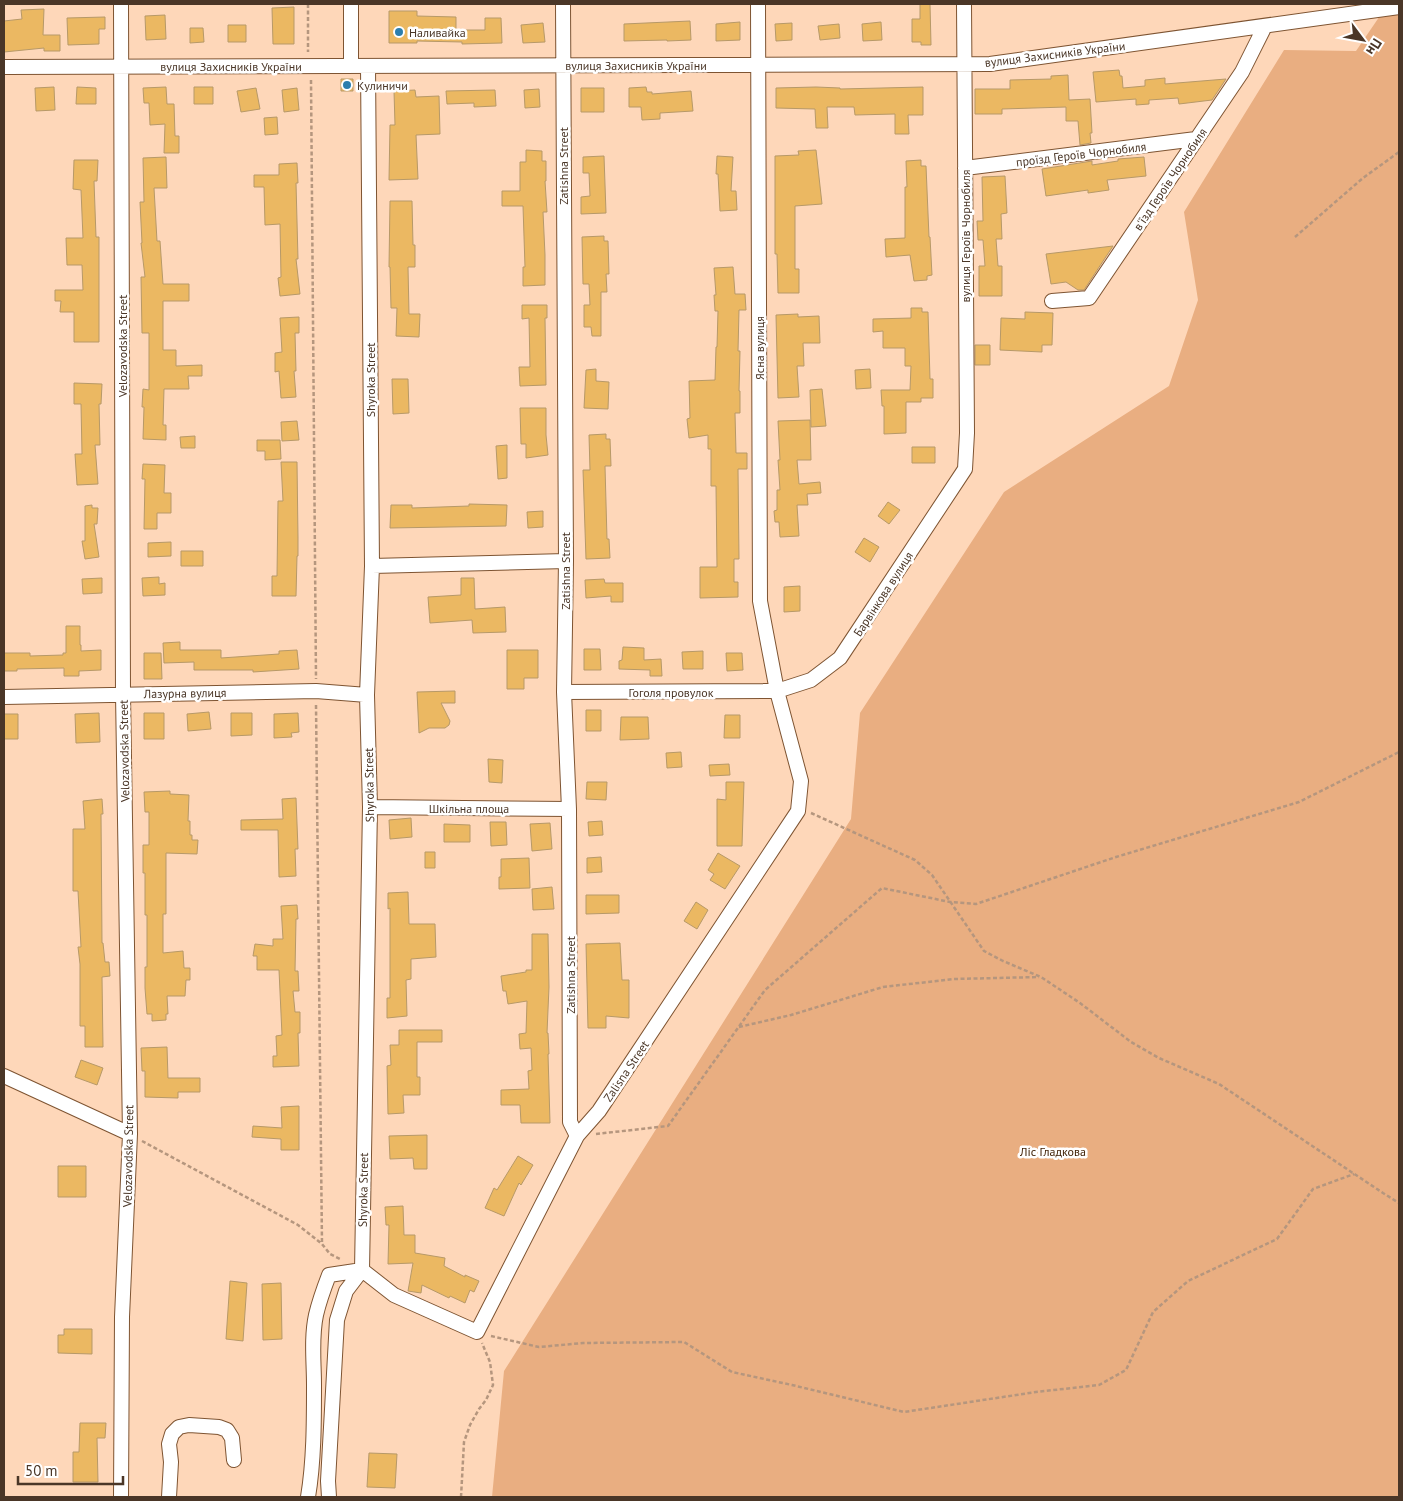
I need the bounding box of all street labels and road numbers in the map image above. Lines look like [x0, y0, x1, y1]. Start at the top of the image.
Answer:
street label: вулиця Захисників України [984, 38, 1126, 70]
street label: вулиця Захисників України [565, 58, 707, 73]
street label: вулиця Захисників України [160, 59, 302, 74]
street label: в'їзд Героїв Чорнобиля [1130, 125, 1210, 233]
street label: Zatishna Street [556, 127, 571, 205]
street label: проїзд Героїв Чорнобиля [1015, 139, 1147, 169]
street label: вулиця Героїв Чорнобиля [958, 170, 973, 302]
street label: Velozavodska Street [115, 295, 130, 398]
street label: Ясна вулиця [752, 316, 767, 380]
street label: Shyroka Street [363, 343, 378, 417]
street label: Zatishna Street [558, 532, 573, 610]
street label: Барвінкова вулиця [850, 549, 916, 639]
street label: Лазурна вулиця [143, 685, 226, 701]
street label: Гоголя провулок [629, 685, 714, 700]
street label: Velozavodska Street [116, 700, 132, 803]
street label: Shyroka Street [361, 748, 377, 822]
street label: Шкільна площа [429, 801, 509, 816]
street label: Zatishna Street [563, 936, 578, 1014]
street label: Zalisna Street [600, 1038, 652, 1104]
street label: Velozavodska Street [120, 1105, 136, 1208]
street label: Shyroka Street [355, 1153, 371, 1227]

